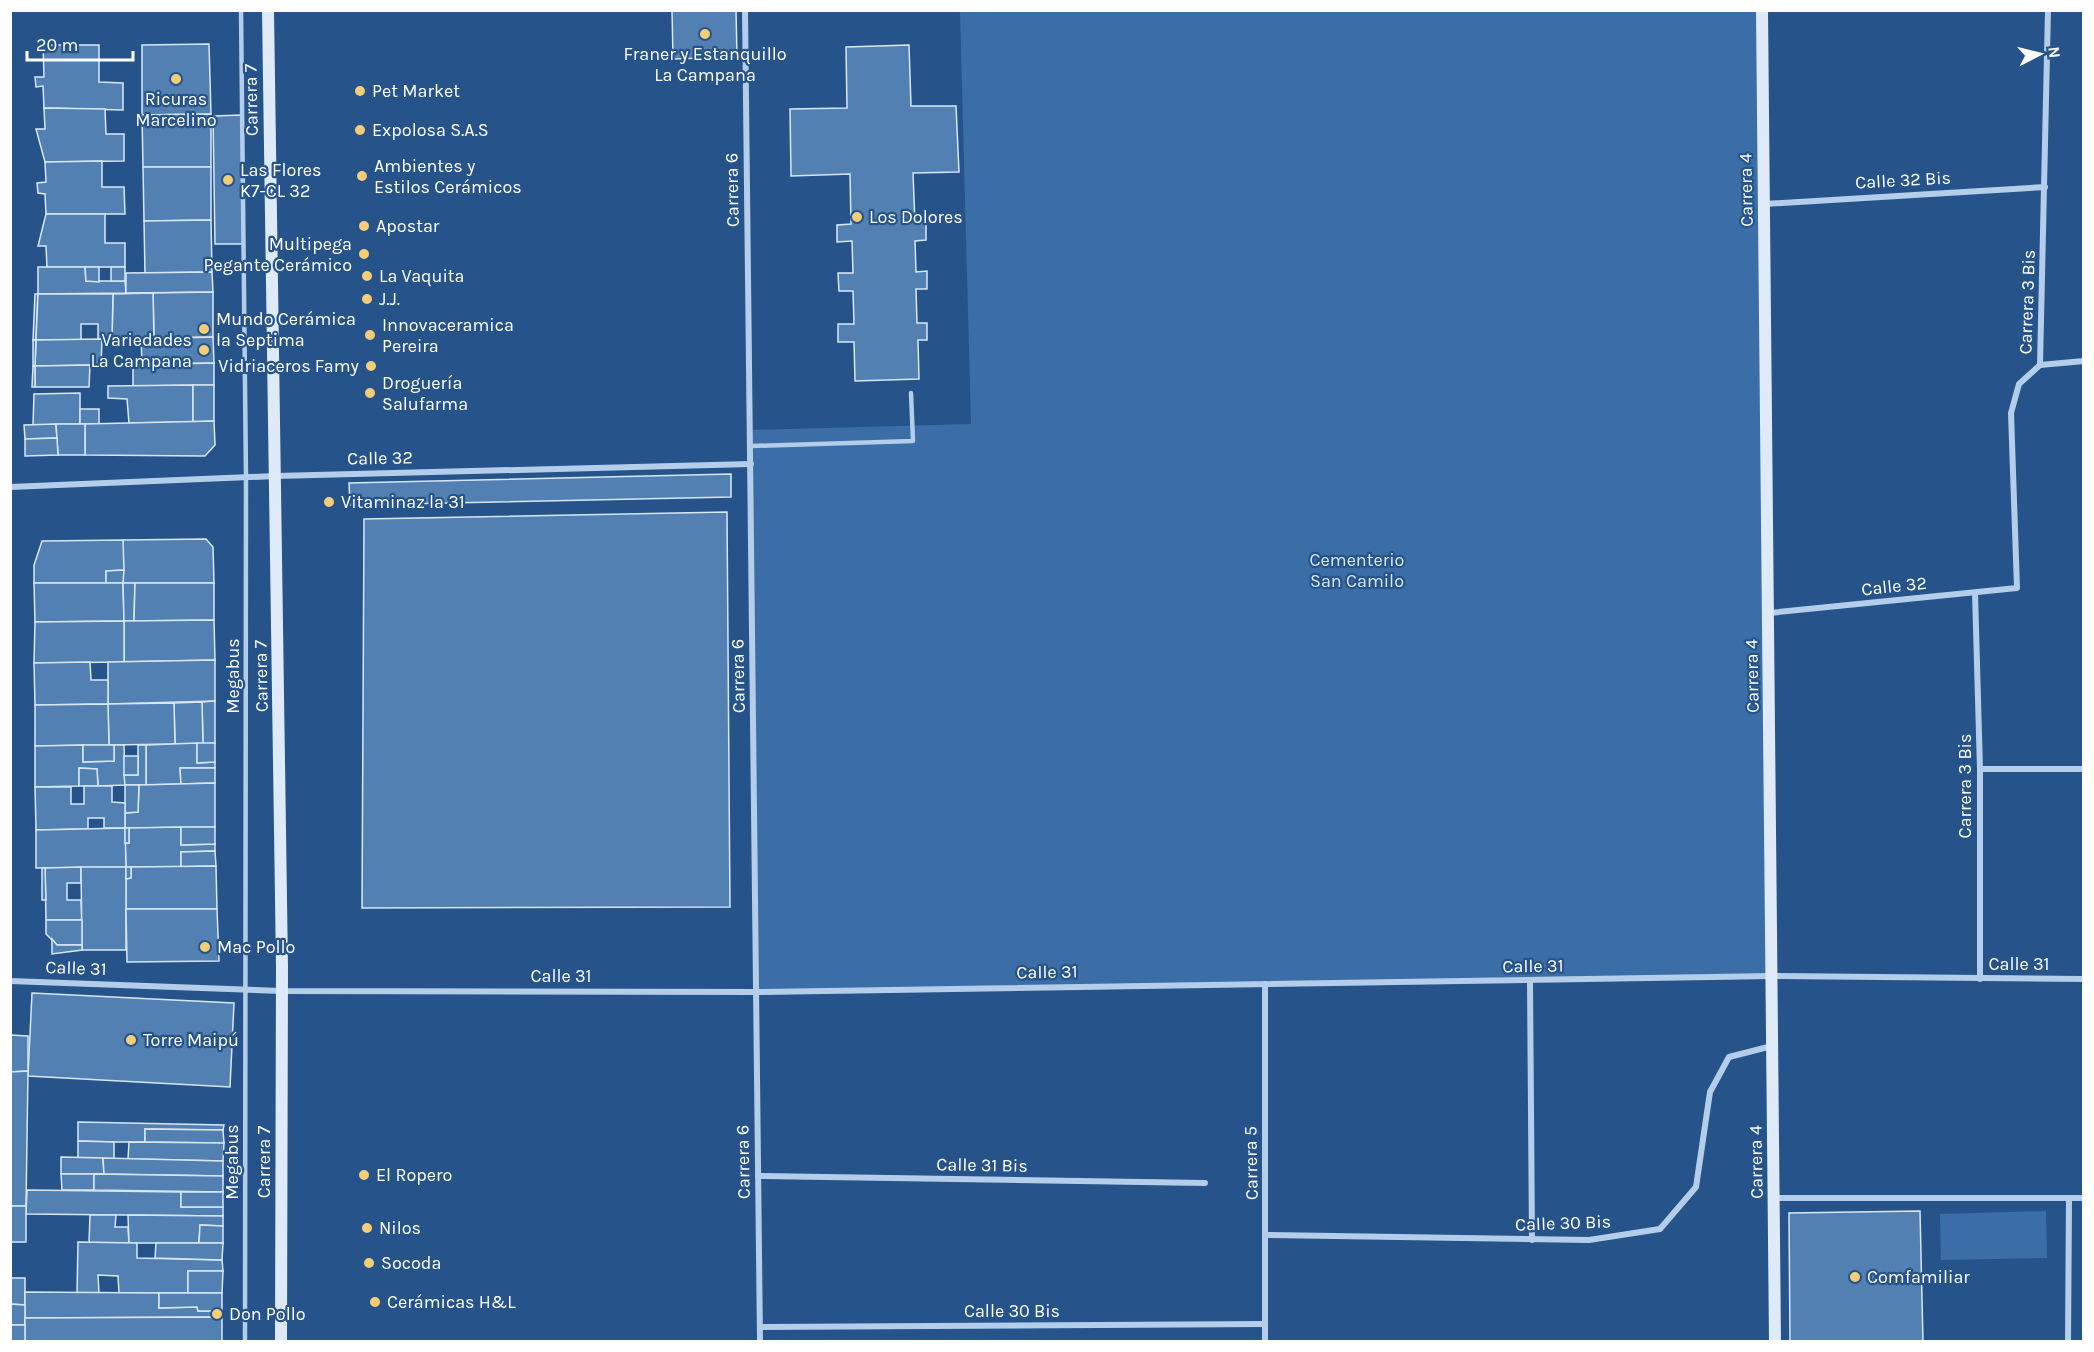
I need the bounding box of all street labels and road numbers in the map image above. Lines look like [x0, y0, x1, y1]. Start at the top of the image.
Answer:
street label: Carrera 7 [239, 63, 263, 136]
street label: Carrera 6 [720, 153, 744, 227]
street label: Carrera 4 [1734, 153, 1758, 227]
street label: Calle 32 Bis [1855, 167, 1951, 193]
street label: Carrera 3 Bis [2014, 249, 2040, 355]
street label: Calle 32 [347, 446, 413, 470]
street label: Calle 32 [1860, 572, 1928, 600]
street label: Megabus [222, 638, 244, 714]
street label: Carrera 7 [249, 639, 273, 712]
street label: Carrera 6 [726, 639, 750, 713]
street label: Carrera 4 [1740, 639, 1764, 713]
street label: Carrera 3 Bis [1954, 734, 1976, 838]
street label: Calle 31 [1988, 953, 2050, 975]
street label: Calle 31 [1502, 954, 1564, 978]
street label: Calle 31 [45, 956, 107, 980]
street label: Calle 31 [1016, 960, 1078, 984]
street label: Calle 31 [530, 965, 592, 987]
street label: Megabus [221, 1124, 243, 1200]
street label: Carrera 7 [253, 1125, 275, 1198]
street label: Carrera 6 [731, 1125, 755, 1199]
street label: Carrera 4 [1744, 1125, 1768, 1199]
street label: Carrera 5 [1239, 1126, 1263, 1200]
street label: Calle 31 Bis [936, 1153, 1028, 1177]
street label: Calle 30 Bis [1515, 1210, 1611, 1236]
street label: Calle 30 Bis [964, 1300, 1060, 1322]

